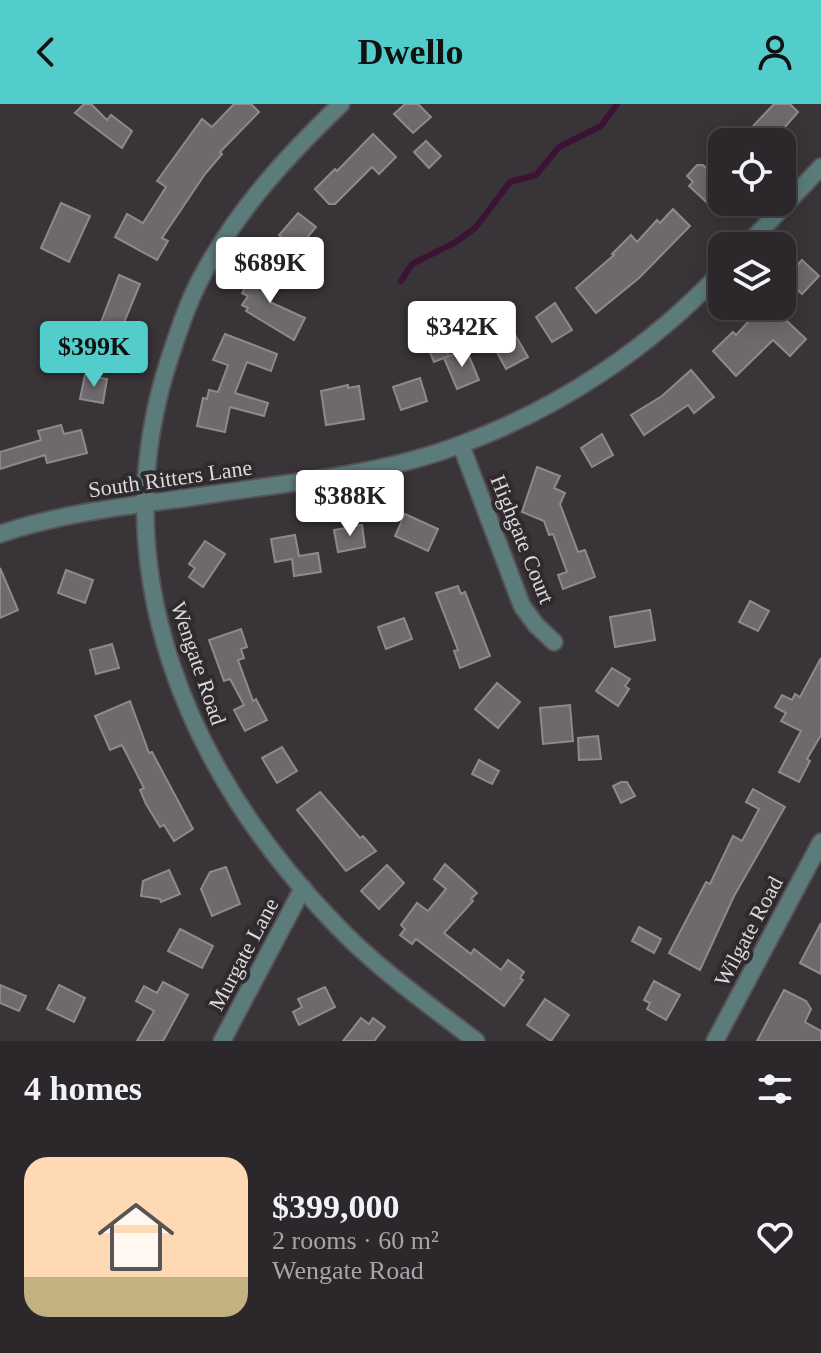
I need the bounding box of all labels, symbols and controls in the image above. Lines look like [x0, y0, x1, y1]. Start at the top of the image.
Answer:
icon: back [24, 30, 68, 74]
icon: person [753, 30, 797, 74]
text: Dwello [358, 32, 463, 72]
map controls [708, 128, 796, 320]
button: locate [708, 128, 796, 216]
button: layers [708, 232, 796, 320]
pin: $689K [214, 237, 326, 305]
text: $689K [234, 248, 306, 277]
pin: $342K [406, 301, 518, 369]
text: $342K [426, 312, 498, 341]
pin: $399K [38, 321, 150, 389]
text: $399K [58, 332, 130, 361]
street label: South Ritters Lane [87, 455, 253, 502]
pin: $388K [294, 470, 406, 538]
street label: Highgate Court [485, 471, 560, 607]
text: $388K [314, 481, 386, 510]
street label: Wengate Road [166, 598, 231, 728]
street label: Wilgate Road [709, 872, 788, 990]
street label: Murgate Lane [203, 894, 283, 1015]
icon: filters [753, 1067, 797, 1111]
text: 4 homes [24, 1070, 142, 1107]
text: $399,000 [272, 1188, 400, 1225]
icon: home [88, 1189, 184, 1285]
icon: heart [753, 1215, 797, 1259]
text: 2 rooms · 60 m² [272, 1226, 439, 1255]
text: Wengate Road [272, 1256, 424, 1285]

